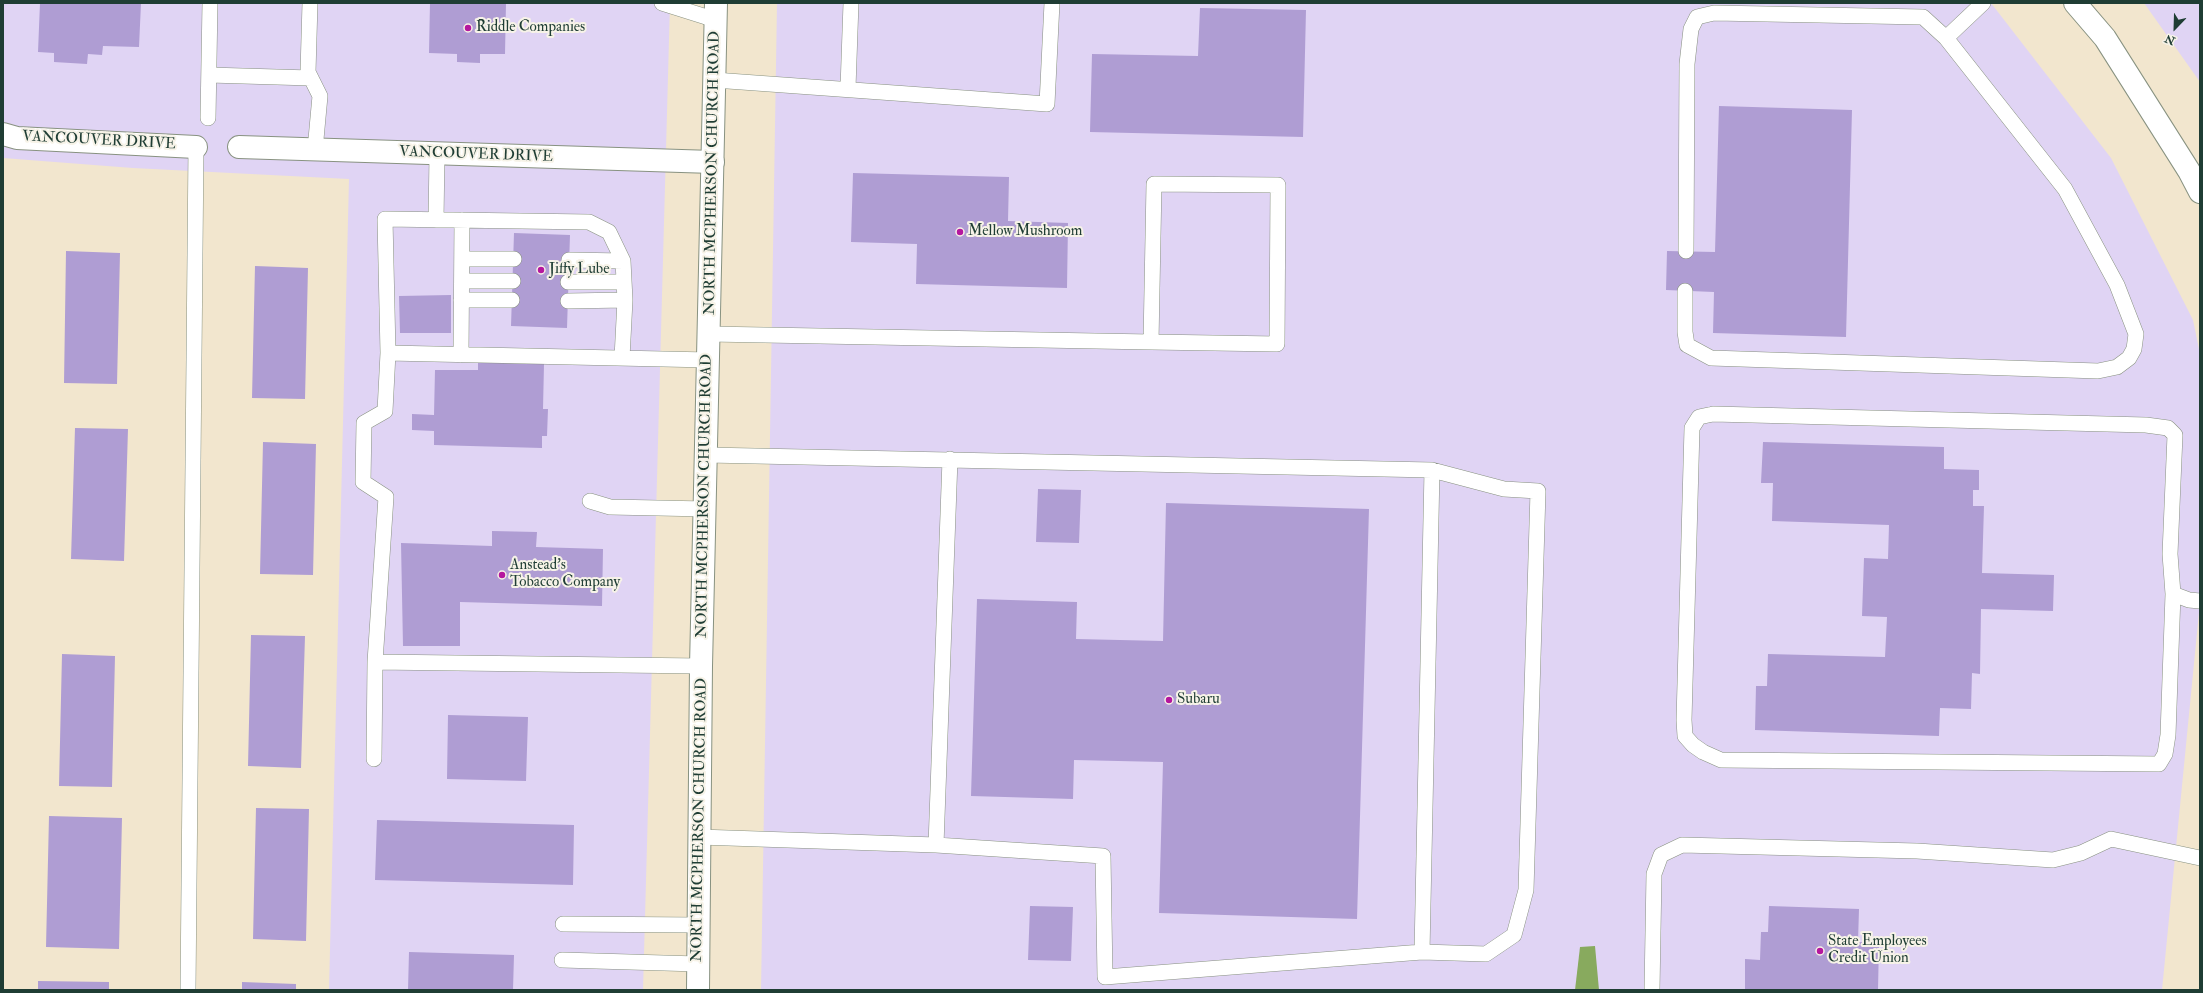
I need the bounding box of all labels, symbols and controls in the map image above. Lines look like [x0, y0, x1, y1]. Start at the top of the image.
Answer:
north arrow [2155, 8, 2195, 48]
place label: Riddle Companies [476, 19, 585, 37]
marker: Riddle Companies [463, 23, 473, 33]
street label: NORTH MCPHERSON CHURCH ROAD [702, 31, 724, 315]
text: N [2163, 32, 2177, 47]
street label: VANCOUVER DRIVE [22, 128, 176, 154]
street label: VANCOUVER DRIVE [399, 143, 553, 167]
place label: Mellow Mushroom [968, 223, 1082, 241]
marker: Mellow Mushroom [955, 227, 965, 237]
place label: Jiffy Lube [549, 261, 609, 279]
marker: Jiffy Lube [536, 265, 546, 275]
street label: NORTH MCPHERSON CHURCH ROAD [694, 354, 716, 638]
place label: Anstead's Tobacco Company [510, 557, 620, 592]
marker: Anstead's Tobacco Company [497, 570, 507, 580]
street label: NORTH MCPHERSON CHURCH ROAD [689, 678, 711, 962]
place label: Subaru [1177, 691, 1220, 709]
marker: Subaru [1164, 695, 1174, 705]
place label: State Employees Credit Union [1828, 933, 1927, 968]
marker: State Employees Credit Union [1815, 946, 1825, 956]

